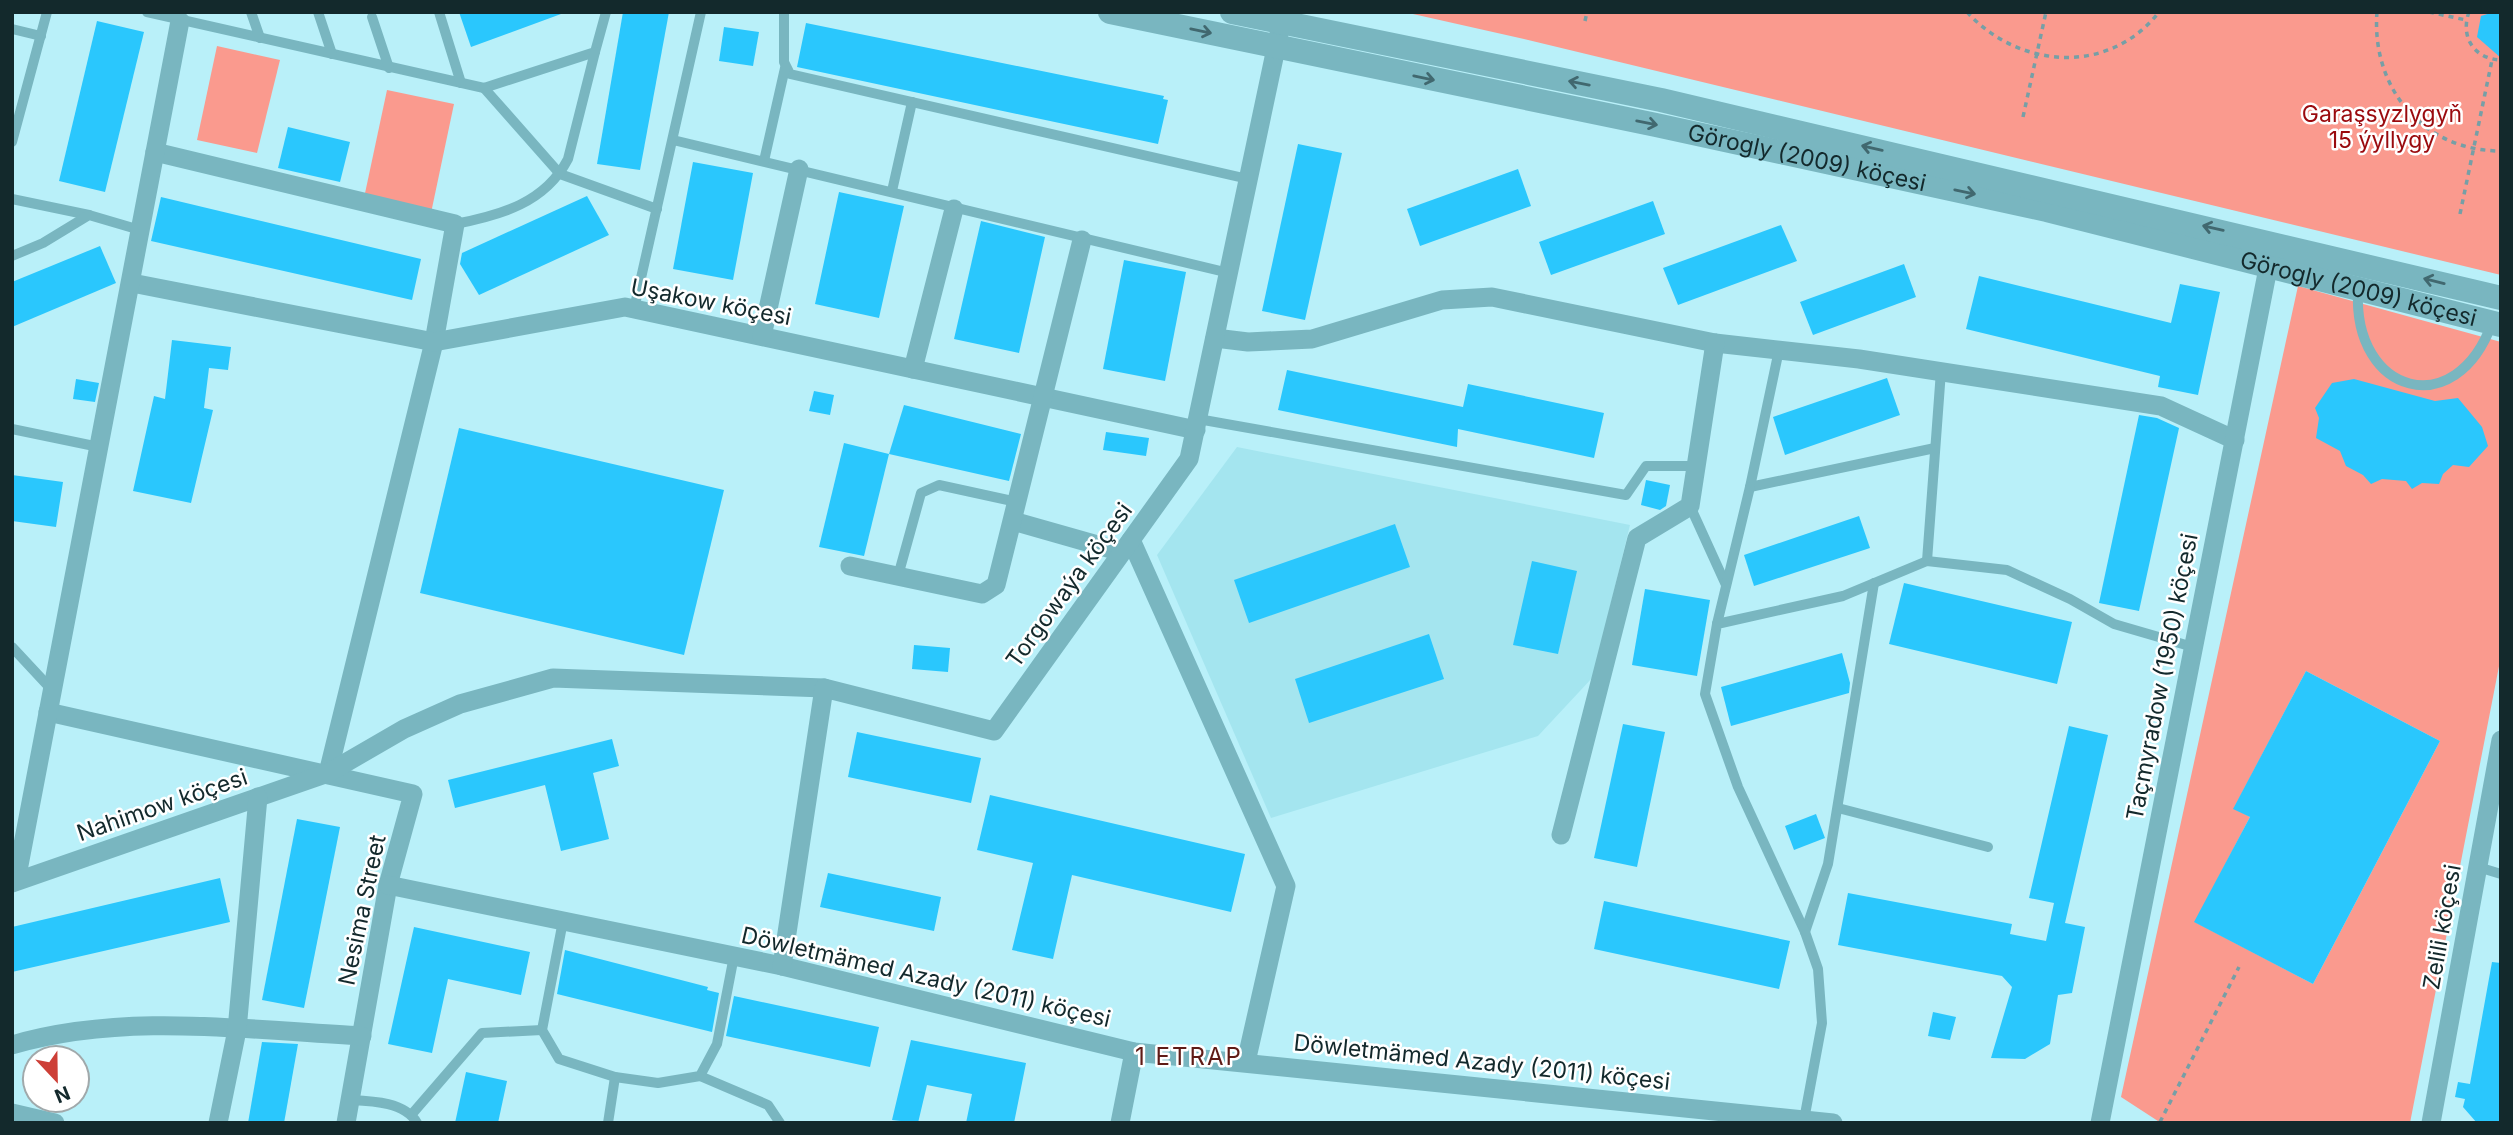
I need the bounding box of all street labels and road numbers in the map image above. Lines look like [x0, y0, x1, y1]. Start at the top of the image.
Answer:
street label: Görogly (2009) köçesi [1685, 118, 1929, 197]
street label: Görogly (2009) köçesi [2237, 245, 2480, 332]
street label: Uşakow köçesi [628, 273, 794, 331]
street label: Torgowaýa köçesi [1000, 497, 1138, 673]
street label: Taçmyradow (1950) köçesi [2120, 531, 2204, 823]
street label: Nahimow köçesi [73, 763, 251, 847]
street label: Nesima Street [332, 832, 392, 988]
street label: Zelili köçesi [2417, 862, 2467, 992]
street label: Döwletmämed Azady (2011) köçesi [739, 921, 1113, 1033]
street label: Döwletmämed Azady (2011) köçesi [1292, 1028, 1672, 1096]

